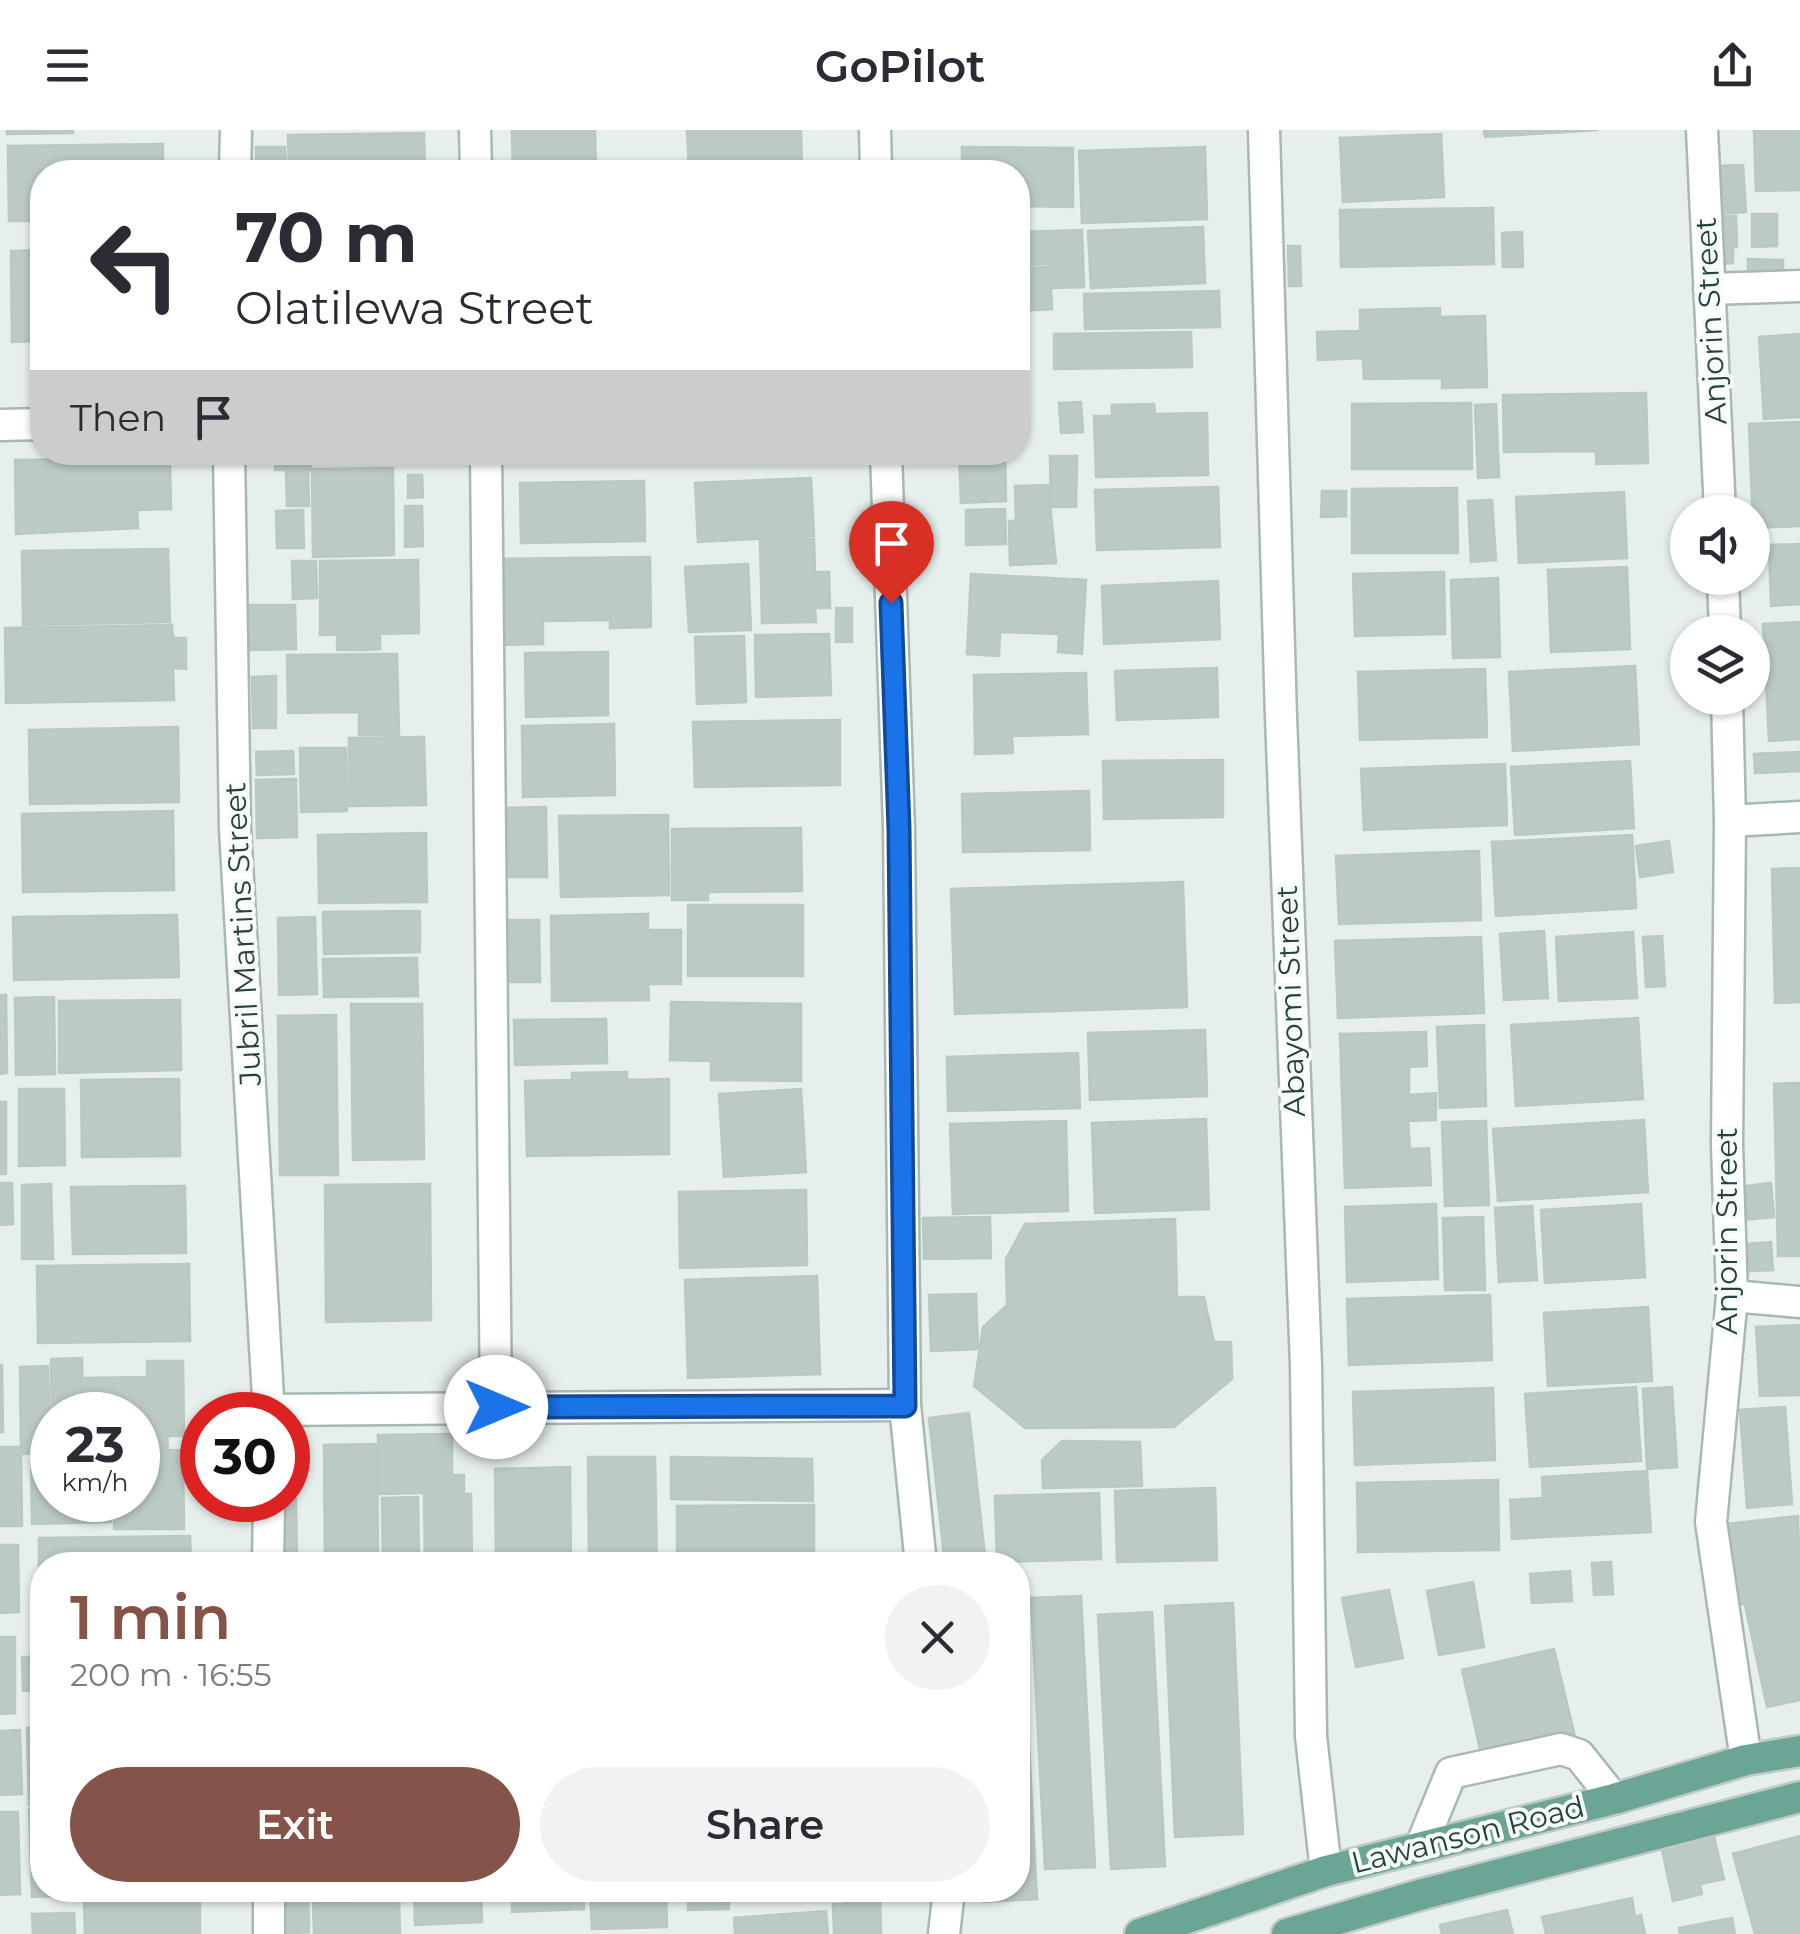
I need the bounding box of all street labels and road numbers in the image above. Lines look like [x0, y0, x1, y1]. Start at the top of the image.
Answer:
street label: Anjorin Street [1687, 216, 1734, 426]
street label: Jubril Martins Street [216, 781, 269, 1088]
street label: Abayomi Street [1268, 884, 1313, 1118]
street label: Anjorin Street [1708, 1127, 1745, 1335]
street label: Lawanson Road [1348, 1788, 1588, 1881]

